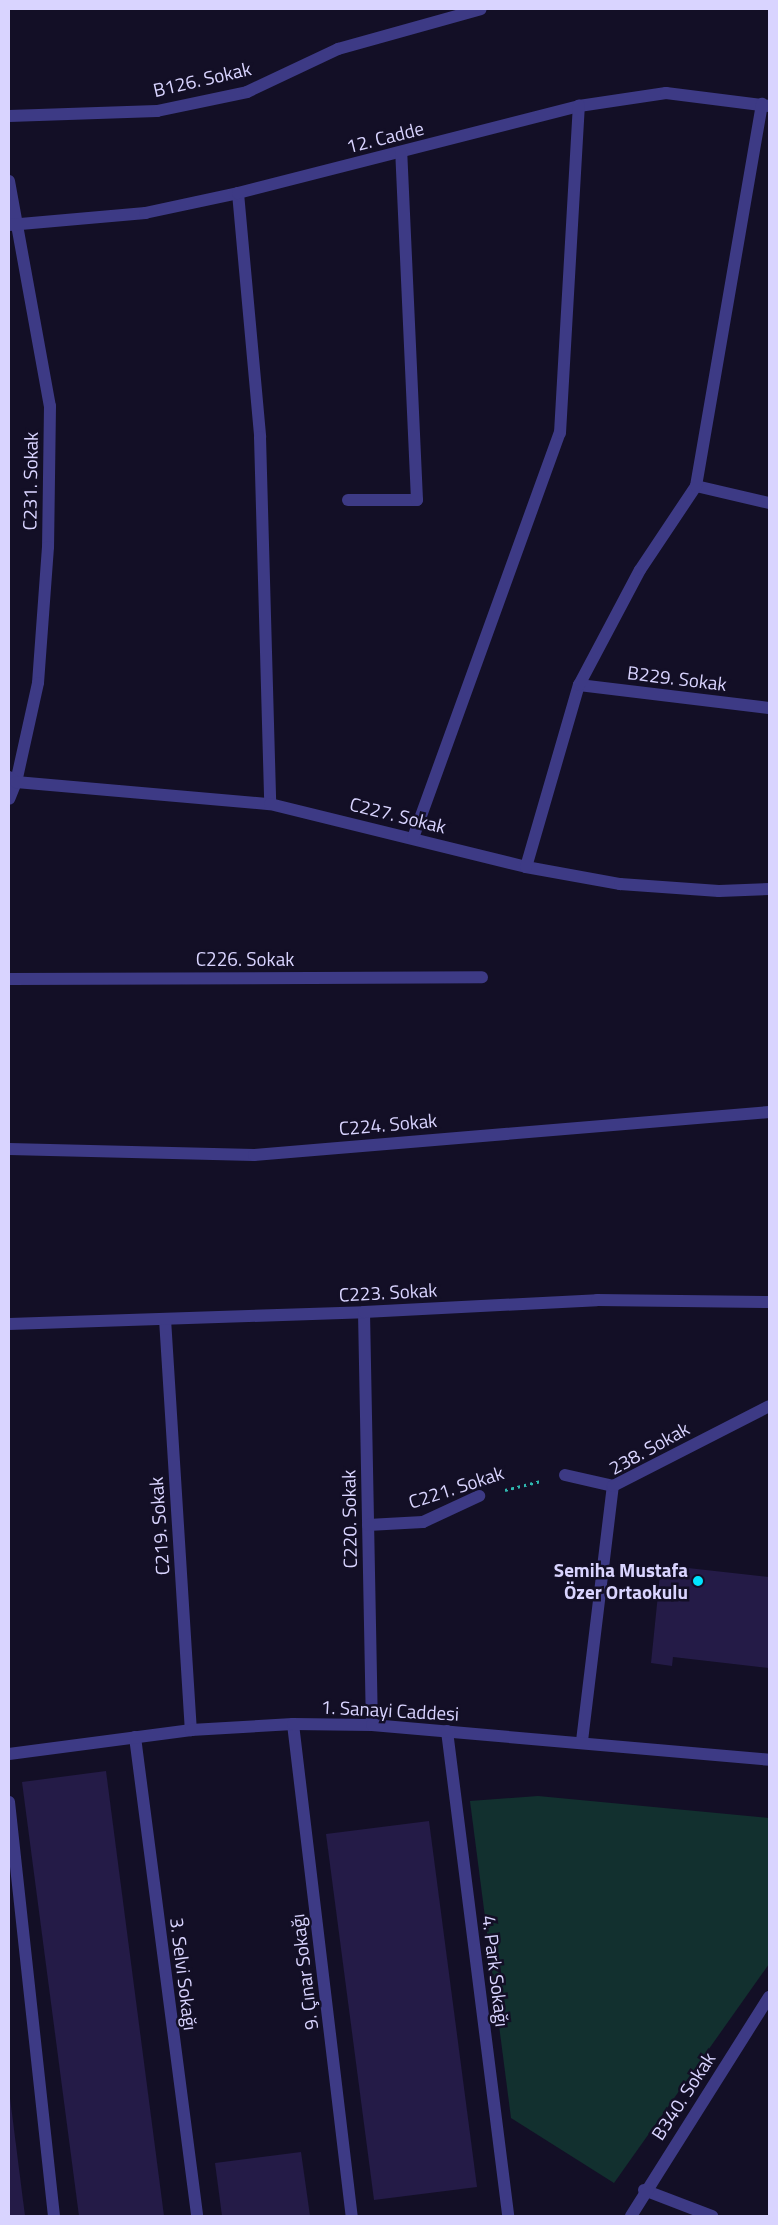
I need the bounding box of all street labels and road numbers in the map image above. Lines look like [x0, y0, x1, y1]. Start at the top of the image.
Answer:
street label: B126. Sokak [151, 57, 253, 101]
street label: 12. Cadde [344, 116, 426, 158]
street label: C231. Sokak [18, 432, 42, 530]
street label: B229. Sokak [626, 661, 728, 695]
street label: C227. Sokak [347, 792, 449, 838]
street label: C226. Sokak [196, 948, 294, 970]
street label: C224. Sokak [338, 1108, 438, 1140]
street label: C223. Sokak [338, 1278, 438, 1306]
street label: 238. Sokak [605, 1417, 693, 1479]
street label: C221. Sokak [406, 1461, 506, 1513]
street label: C220. Sokak [337, 1470, 361, 1568]
street label: C219. Sokak [144, 1476, 174, 1576]
street label: 1. Sanayi Caddesi [320, 1695, 460, 1725]
street label: 9. Çınar Sokağı [286, 1913, 322, 2031]
street label: 4. Park Sokağı [478, 1914, 514, 2028]
street label: 3. Selvi Sokağı [166, 1916, 202, 2032]
street label: B340. Sokak [646, 2048, 720, 2144]

